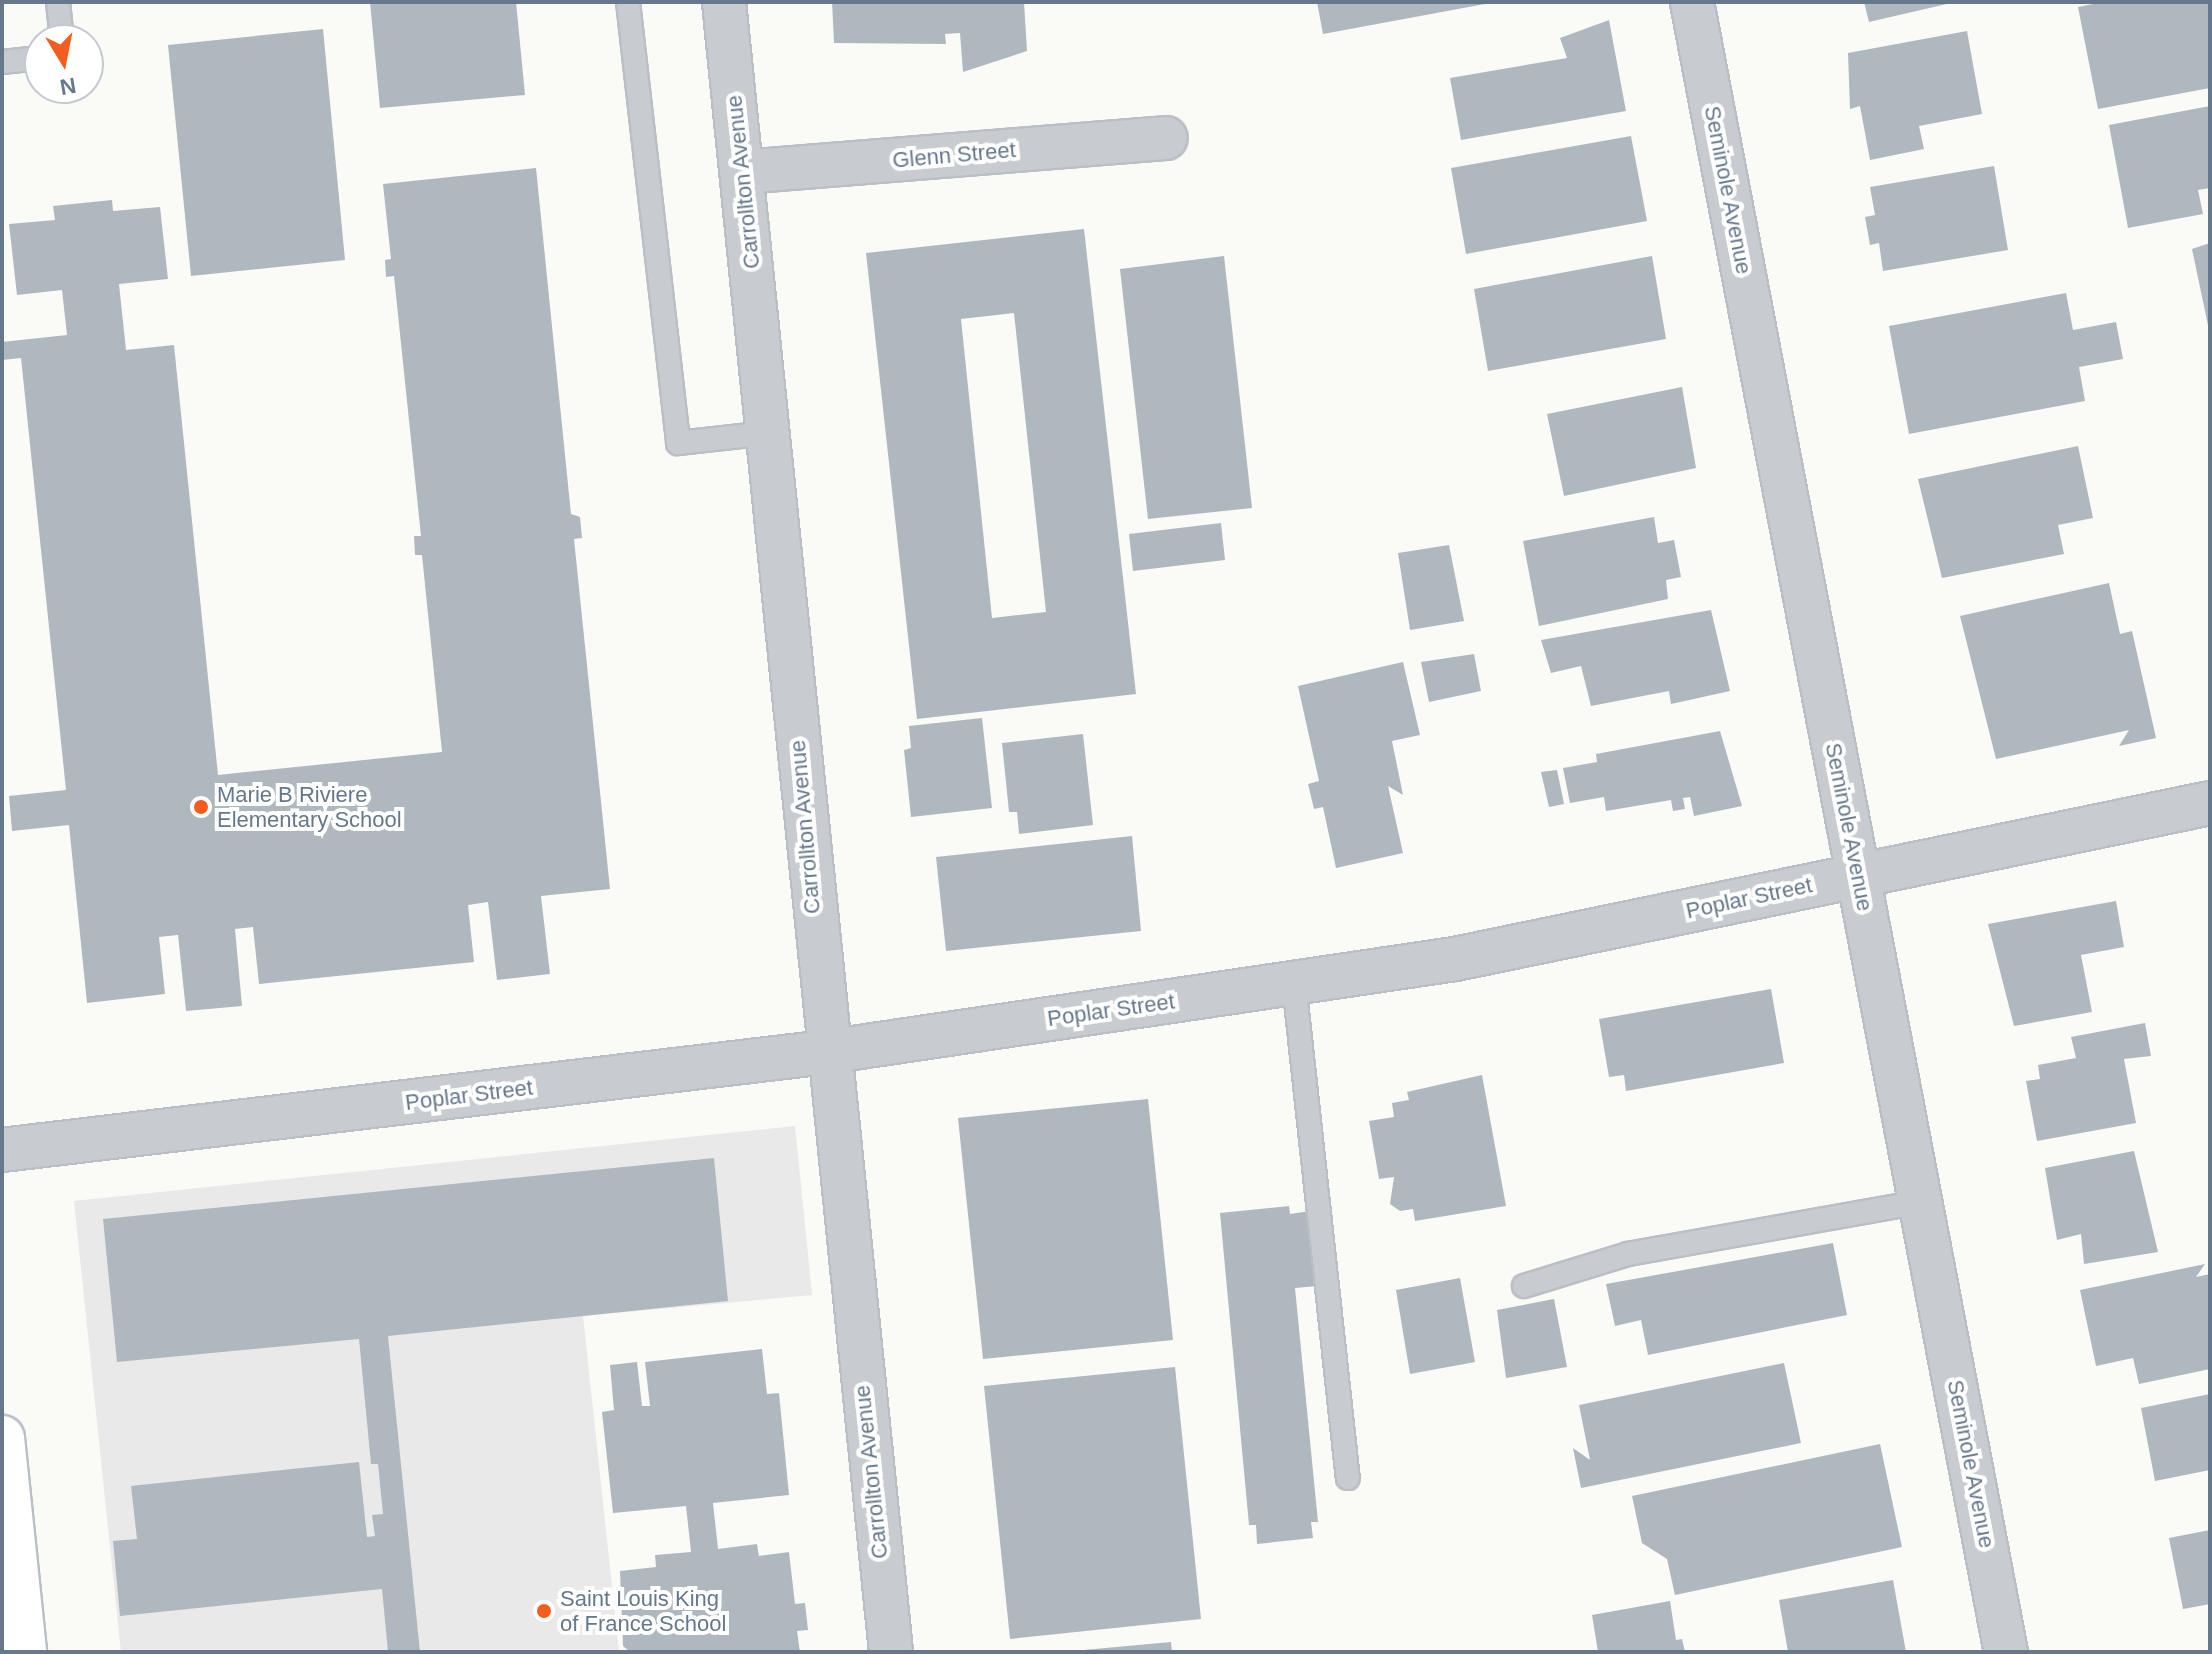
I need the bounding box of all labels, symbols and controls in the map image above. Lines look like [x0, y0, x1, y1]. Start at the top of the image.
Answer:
north arrow [24, 24, 104, 104]
text: N [58, 72, 78, 100]
street label: Carrollton Avenue [721, 93, 765, 271]
street label: Seminole Avenue [1699, 103, 1757, 277]
street label: Glenn Street [891, 136, 1017, 174]
street label: Carrollton Avenue [784, 738, 826, 916]
street label: Seminole Avenue [1820, 740, 1878, 914]
place label: Marie B Riviere Elementary School [217, 781, 402, 832]
marker: Marie B Riviere Elementary School [192, 798, 210, 816]
street label: Poplar Street [1683, 872, 1815, 924]
street label: Poplar Street [1046, 988, 1176, 1032]
street label: Poplar Street [404, 1074, 534, 1116]
street label: Seminole Avenue [1942, 1377, 2000, 1551]
street label: Carrollton Avenue [849, 1383, 893, 1561]
place label: Saint Louis King of France School [560, 1585, 726, 1636]
marker: Saint Louis King of France School [535, 1602, 553, 1620]

